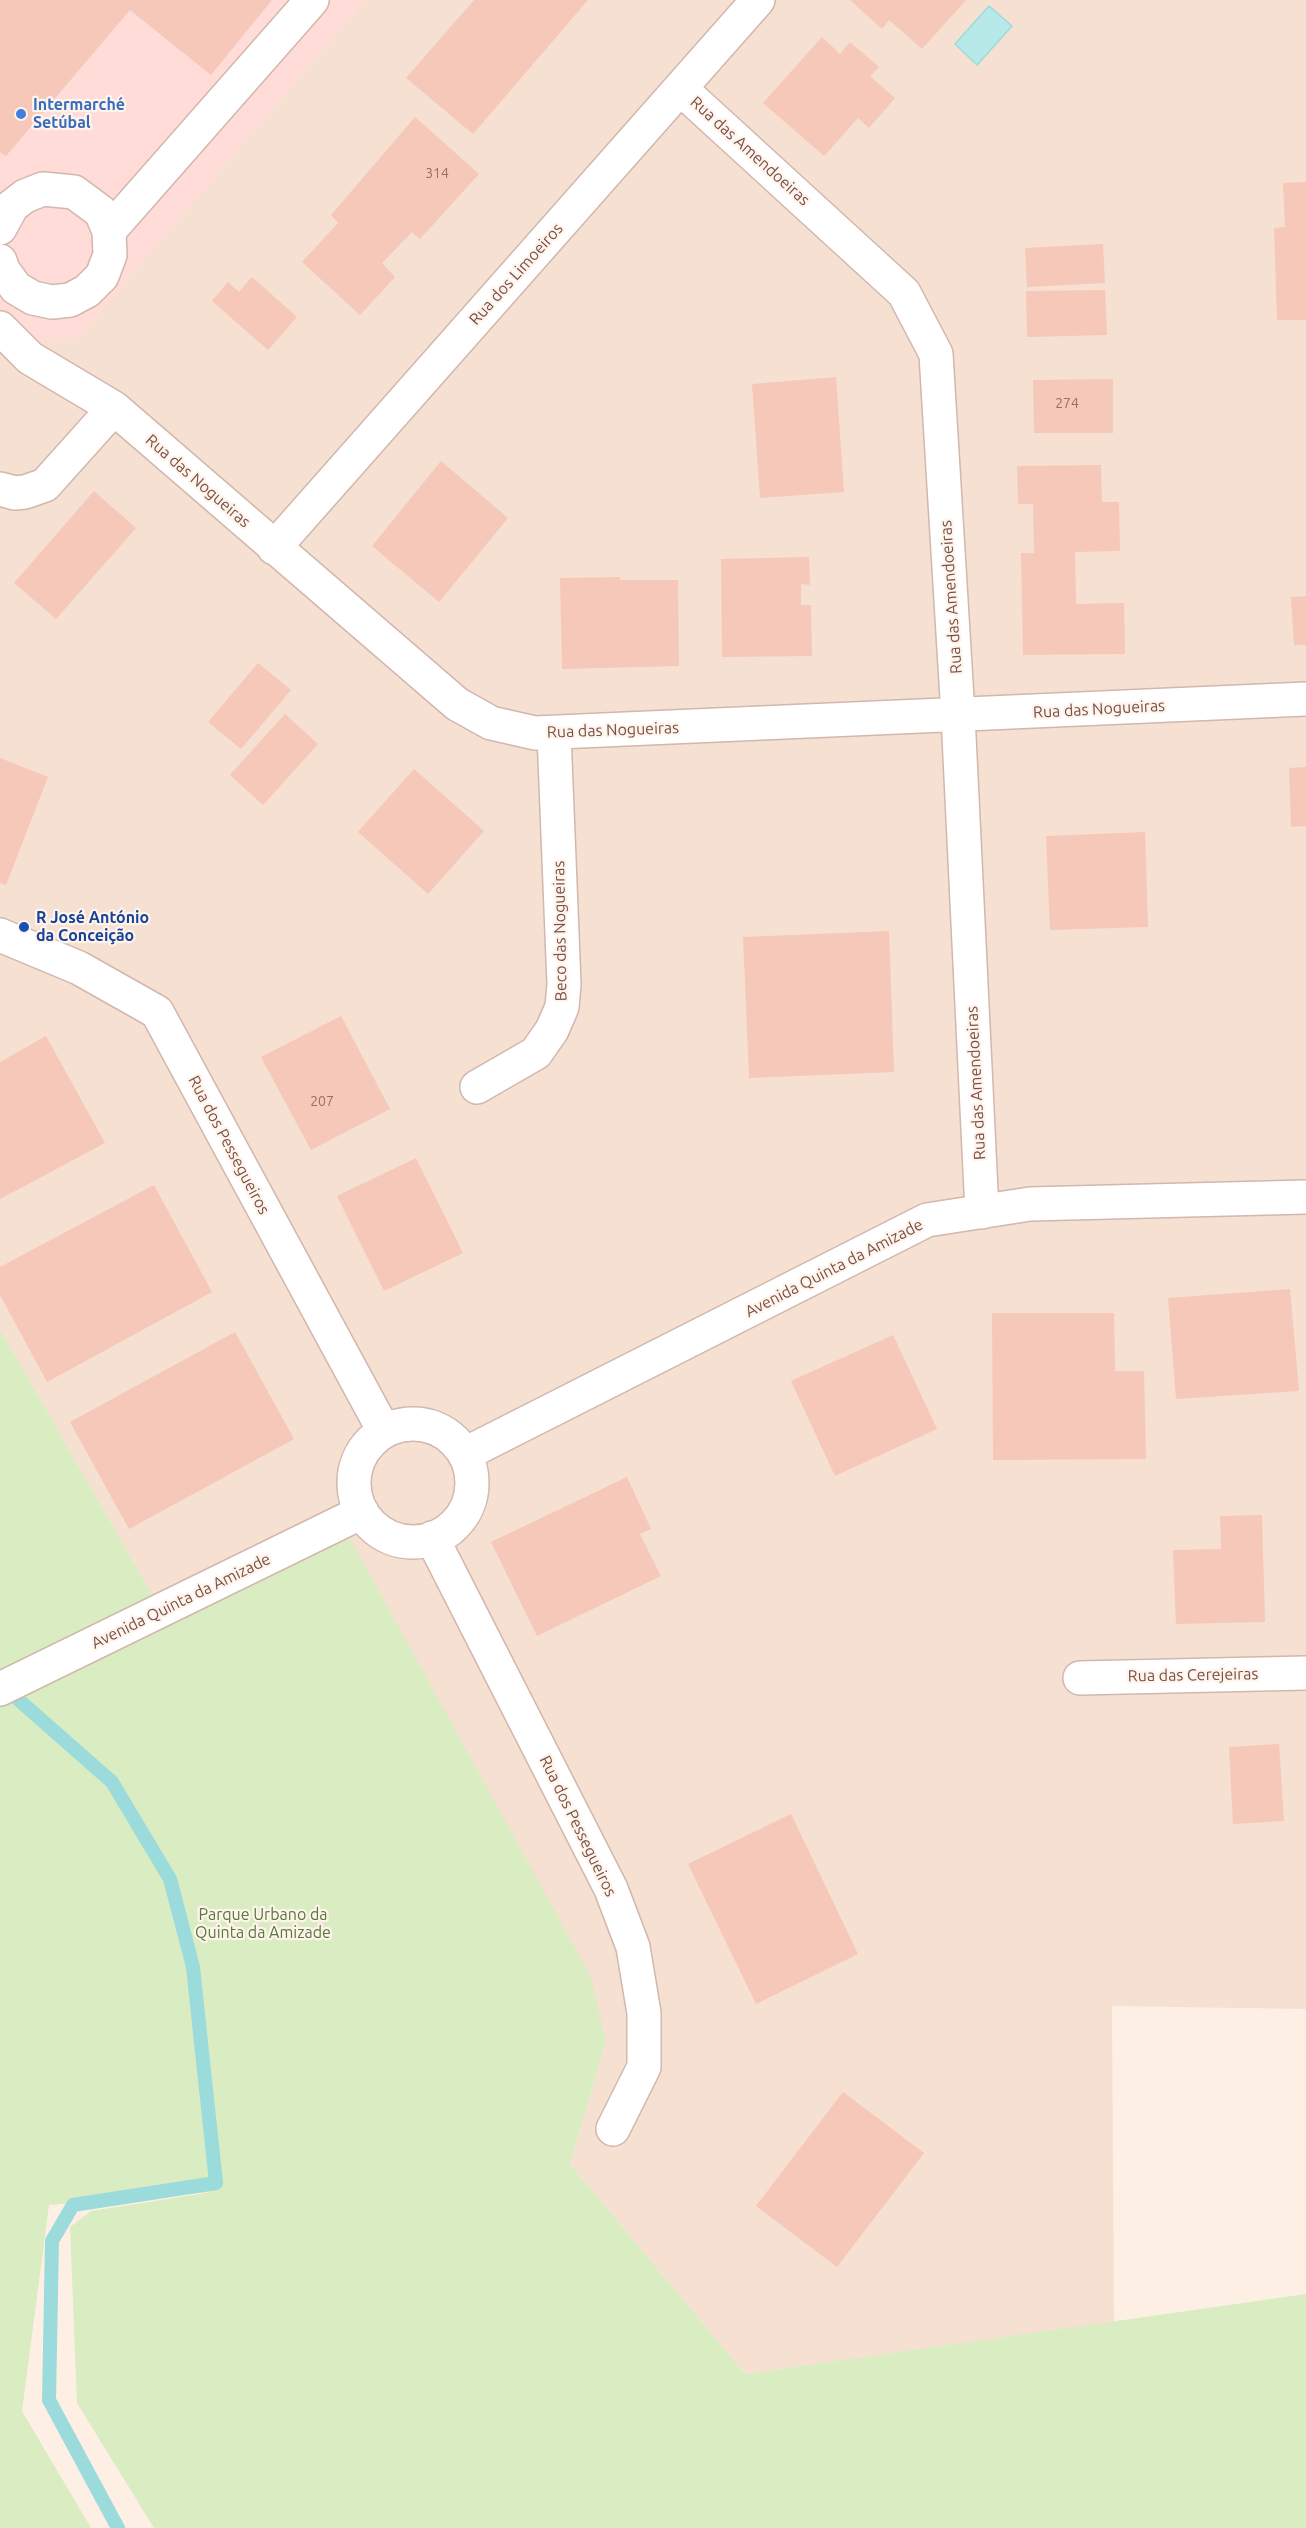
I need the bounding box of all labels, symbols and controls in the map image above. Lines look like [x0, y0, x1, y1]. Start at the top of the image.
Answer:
street label: Rua das Amendoeiras [686, 92, 814, 210]
place label: Intermarché Setúbal [33, 95, 125, 133]
marker: Intermarché Setúbal [14, 107, 28, 121]
house number: 314 [425, 165, 449, 181]
street label: Rua dos Limoeiros [465, 219, 567, 329]
house number: 274 [1055, 395, 1079, 411]
street label: Rua das Nogueiras [142, 430, 254, 532]
street label: Rua das Amendoeiras [936, 520, 966, 674]
street label: Rua das Nogueiras [1032, 696, 1166, 722]
street label: Rua das Nogueiras [547, 718, 679, 742]
street label: Beco das Nogueiras [549, 861, 571, 1001]
place label: R José António da Conceição [36, 908, 149, 946]
marker: R José António da Conceição [17, 920, 31, 934]
street label: Rua das Amendoeiras [962, 1006, 990, 1160]
street label: Rua dos Pessegueiros [184, 1072, 274, 1218]
house number: 207 [310, 1093, 334, 1109]
street label: Avenida Quinta da Amizade [742, 1215, 926, 1321]
street label: Avenida Quinta da Amizade [88, 1549, 274, 1653]
street label: Rua das Cerejeiras [1128, 1664, 1258, 1686]
street label: Rua dos Pessegueiros [536, 1752, 620, 1900]
park label: Parque Urbano da Quinta da Amizade [195, 1905, 331, 1943]

